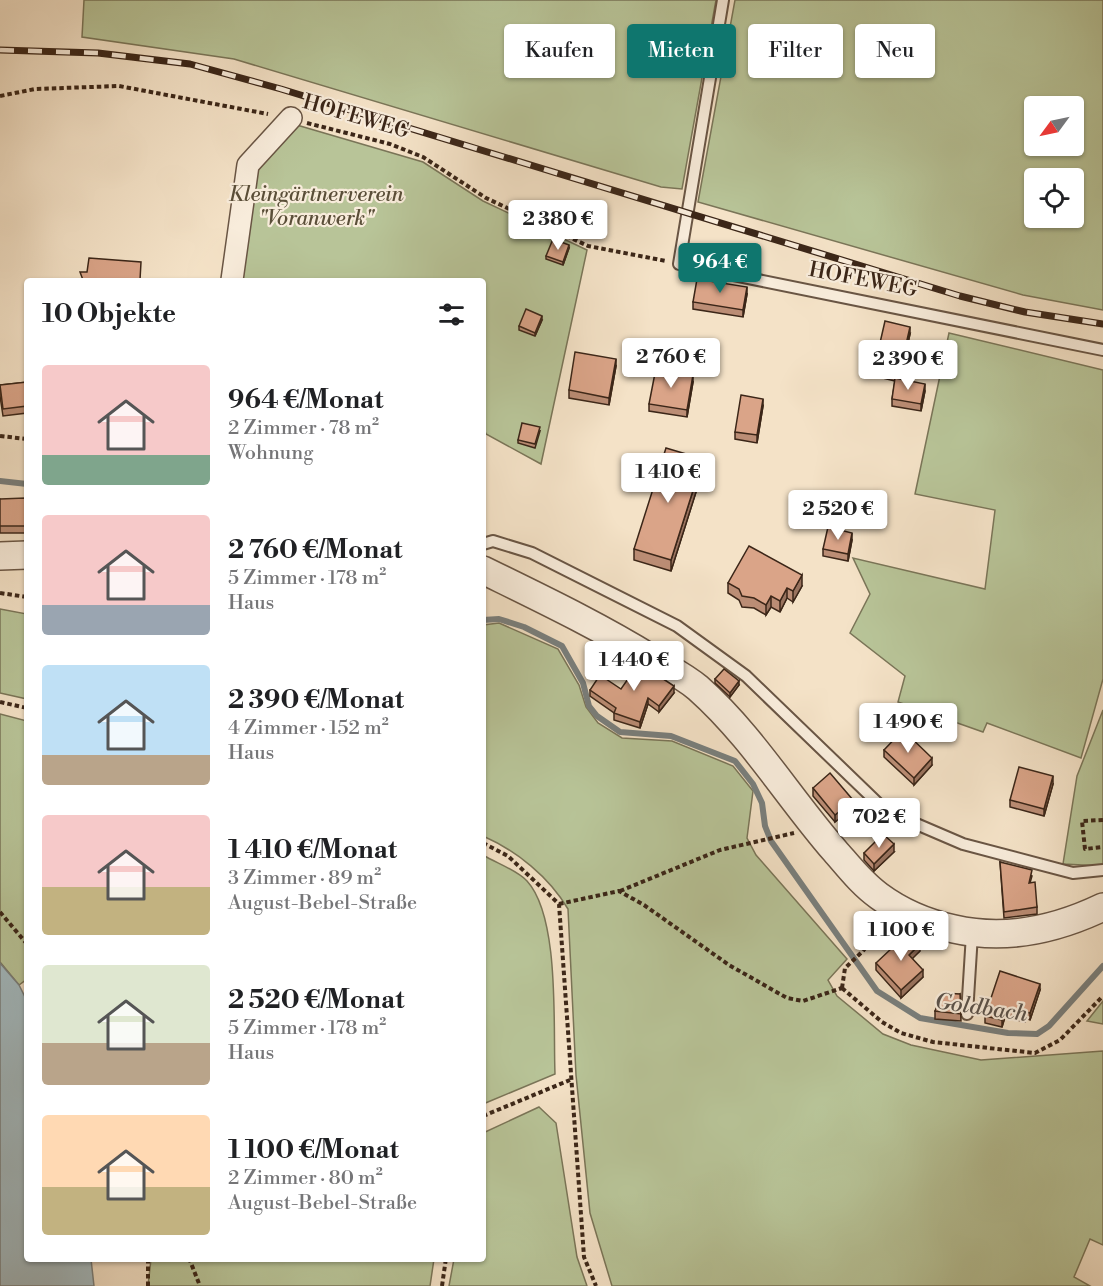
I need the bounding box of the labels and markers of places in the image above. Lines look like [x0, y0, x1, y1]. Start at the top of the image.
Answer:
pin: 2 380 € [503, 200, 613, 251]
pin: 964 € [678, 243, 762, 294]
pin: 2 760 € [616, 338, 726, 389]
pin: 2 390 € [853, 340, 963, 391]
pin: 1 410 € [613, 453, 723, 504]
pin: 2 520 € [783, 490, 893, 541]
pin: 1 440 € [579, 641, 689, 692]
pin: 1 490 € [853, 703, 963, 754]
pin: 702 € [837, 798, 921, 849]
pin: 1 100 € [846, 911, 956, 962]

